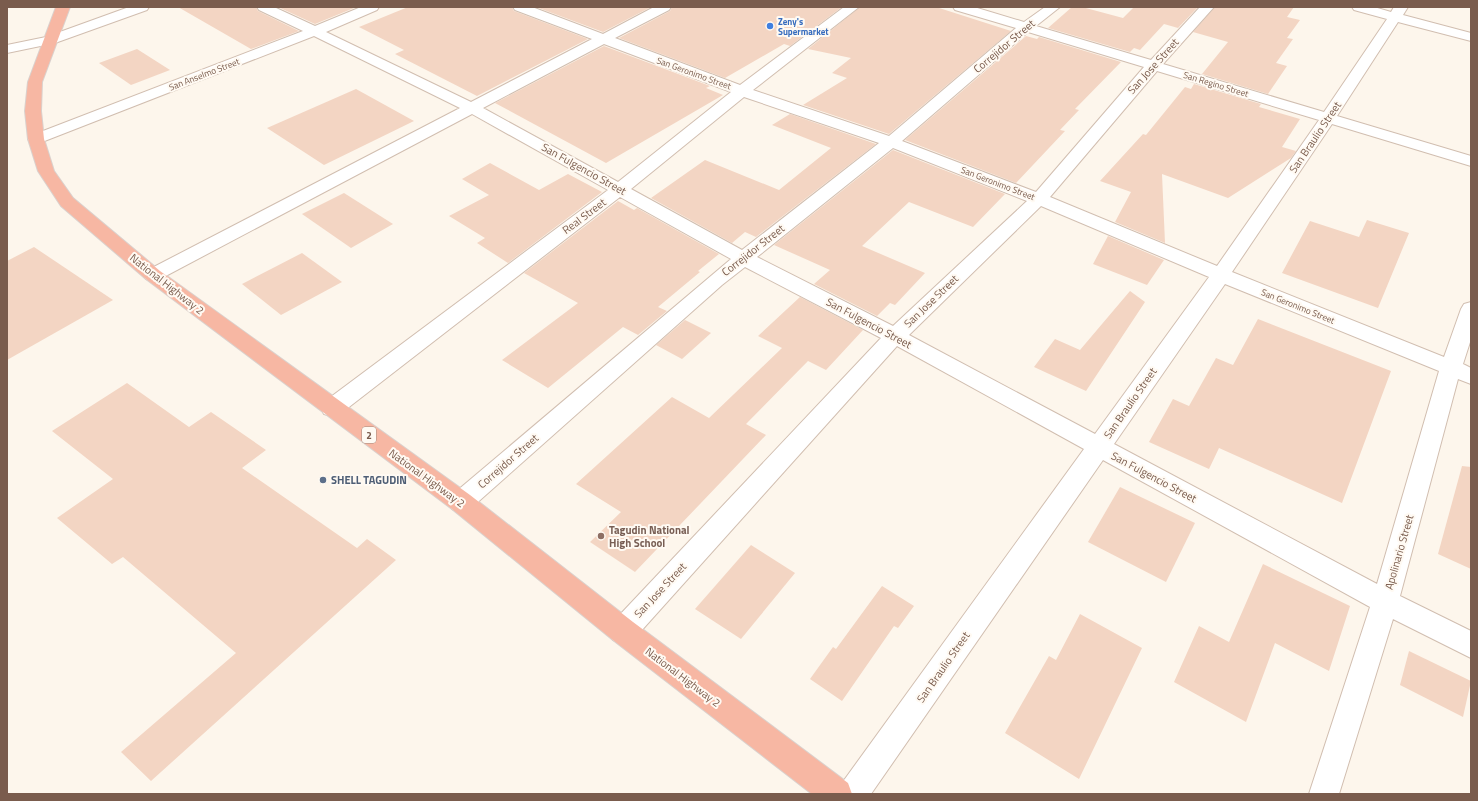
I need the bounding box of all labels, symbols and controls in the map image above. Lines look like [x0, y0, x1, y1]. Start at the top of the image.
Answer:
place label: Zeny's Supermarket [778, 15, 829, 38]
street label: Correjidor Street [970, 15, 1038, 76]
marker: Zeny's Supermarket [765, 21, 775, 31]
street label: San Jose Street [1124, 34, 1183, 97]
street label: San Geronimo Street [655, 53, 734, 93]
street label: San Anselmo Street [167, 54, 242, 93]
street label: San Regino Street [1182, 68, 1251, 100]
street label: San Braulio Street [1285, 98, 1345, 176]
street label: San Fulgencio Street [539, 139, 629, 199]
street label: San Geronimo Street [959, 163, 1038, 203]
street label: Real Street [559, 194, 609, 238]
street label: Correjidor Street [718, 220, 788, 280]
street label: National Highway 2 [126, 250, 208, 318]
street label: San Jose Street [900, 271, 962, 331]
street label: San Geronimo Street [1259, 285, 1338, 327]
street label: San Fulgencio Street [823, 294, 915, 352]
street label: San Braulio Street [1100, 364, 1161, 442]
road number: 2 [362, 427, 376, 443]
street label: Correjidor Street [474, 430, 542, 492]
street label: National Highway 2 [386, 445, 468, 511]
street label: San Fulgencio Street [1108, 448, 1200, 506]
place label: SHELL TAGUDIN [331, 472, 407, 488]
marker: SHELL TAGUDIN [318, 475, 328, 485]
street label: Apolinario Street [1381, 513, 1417, 591]
place label: Tagudin National High School [609, 522, 690, 551]
marker: Tagudin National High School [596, 531, 606, 541]
street label: San Jose Street [630, 559, 690, 621]
street label: San Braulio Street [913, 628, 974, 706]
street label: National Highway 2 [642, 643, 724, 711]

